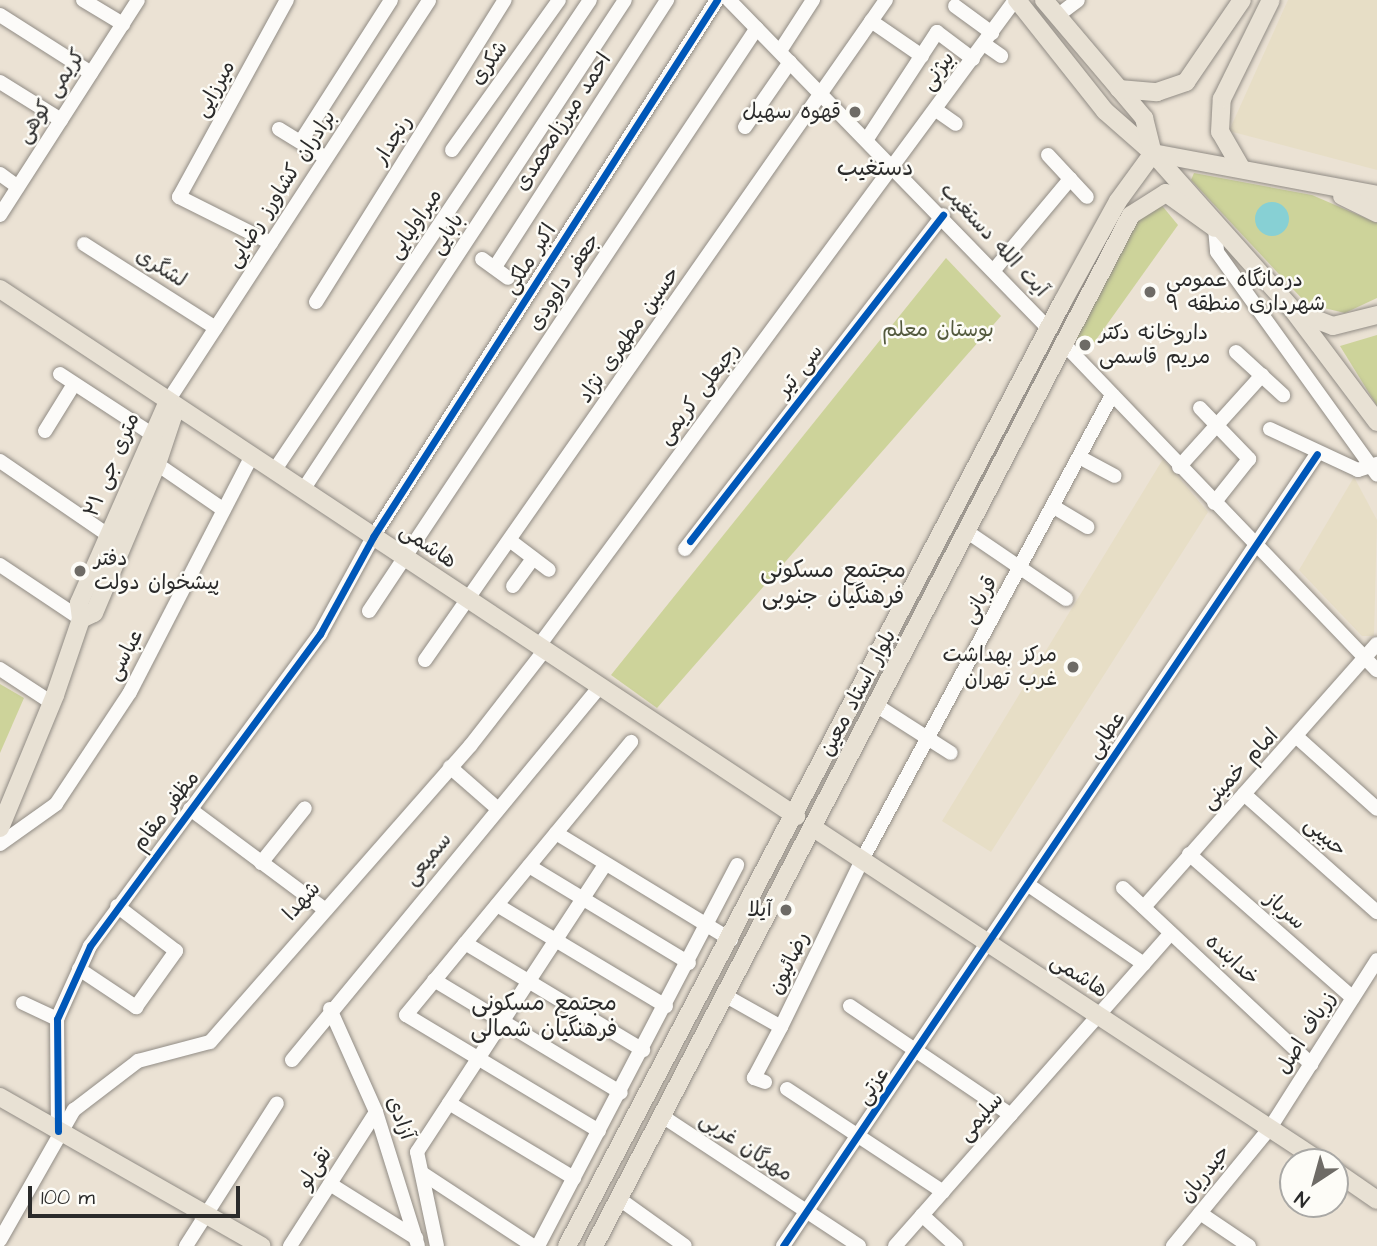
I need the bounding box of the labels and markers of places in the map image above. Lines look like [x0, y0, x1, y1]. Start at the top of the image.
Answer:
place label: قهوه سهیل [742, 99, 841, 125]
marker: قهوه سهیل [847, 104, 863, 120]
place label: درمانگاه عمومی شهرداری منطقه ۹ [1166, 267, 1325, 317]
marker: درمانگاه عمومی شهرداری منطقه ۹ [1140, 282, 1160, 302]
place label: داروخانه دکتر مریم قاسمی [1099, 320, 1210, 370]
marker: داروخانه دکتر مریم قاسمی [1077, 337, 1093, 353]
place label: دفتر پیشخوان دولت [94, 546, 220, 596]
marker: دفتر پیشخوان دولت [72, 563, 88, 579]
place label: مرکز بهداشت غرب تهران [943, 642, 1057, 692]
marker: مرکز بهداشت غرب تهران [1063, 657, 1083, 677]
place label: آیلا [747, 897, 772, 923]
marker: آیلا [778, 902, 794, 918]

